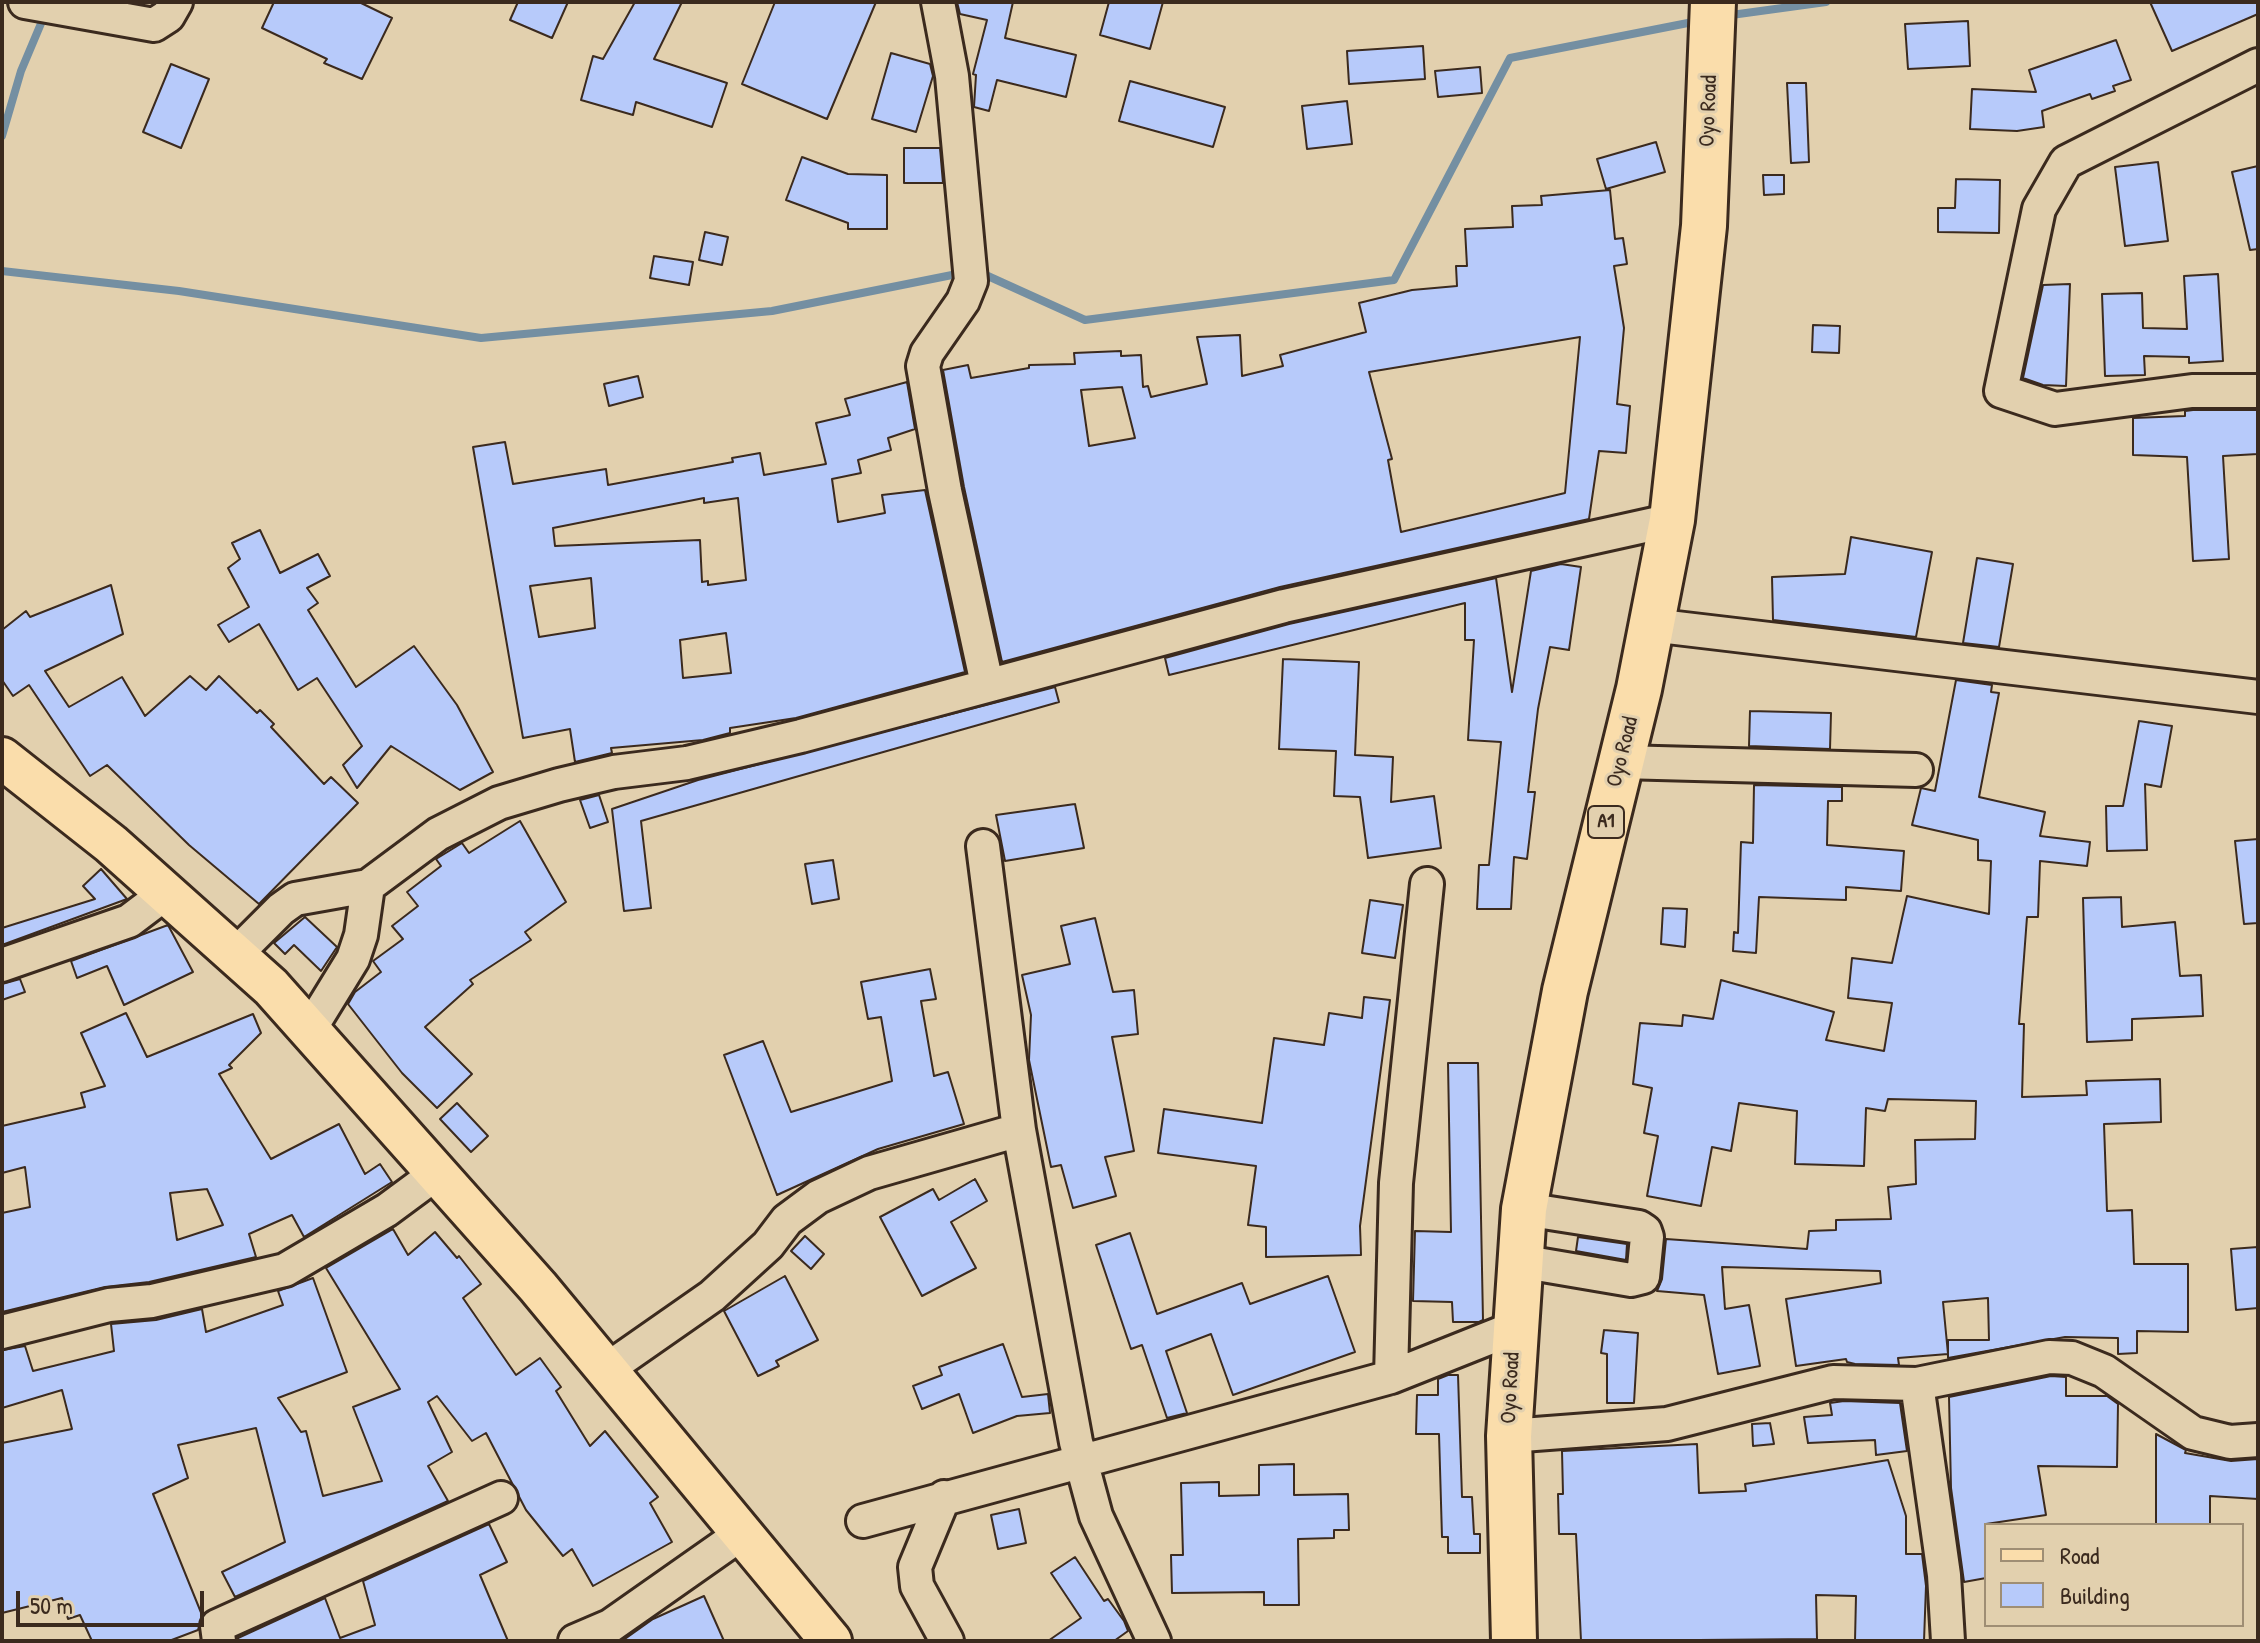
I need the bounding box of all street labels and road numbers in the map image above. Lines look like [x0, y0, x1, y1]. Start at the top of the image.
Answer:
street label: Oyo Road [1695, 75, 1723, 147]
street label: Oyo Road [1602, 714, 1644, 790]
road number: A1 [1588, 806, 1624, 838]
street label: Oyo Road [1496, 1352, 1526, 1424]

